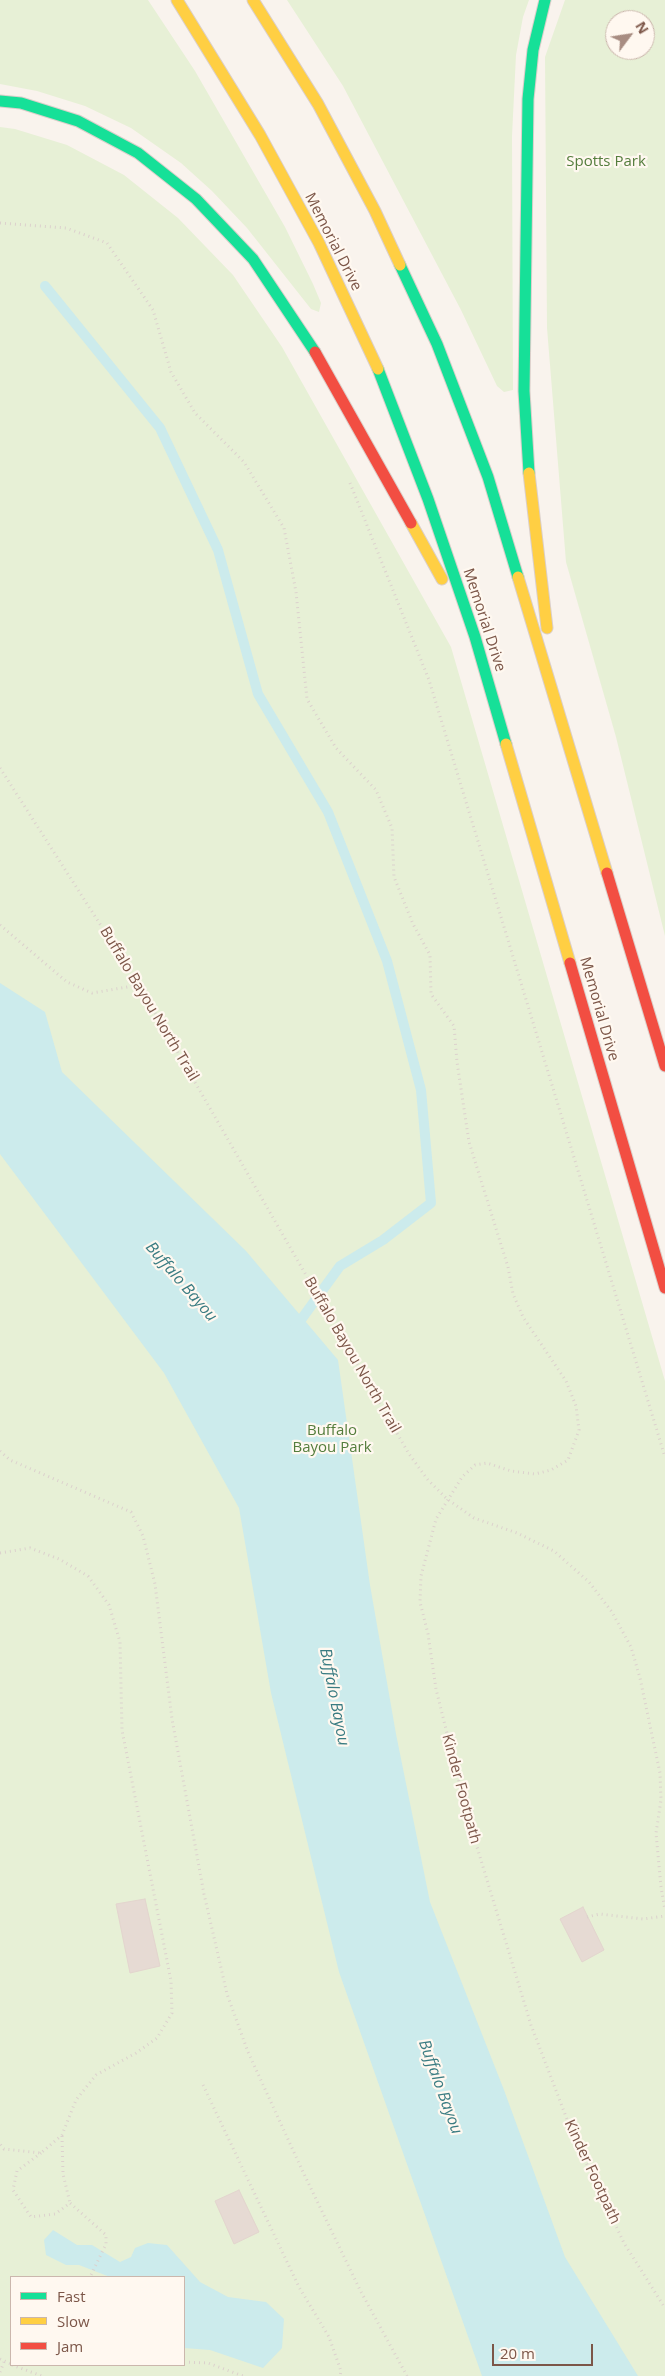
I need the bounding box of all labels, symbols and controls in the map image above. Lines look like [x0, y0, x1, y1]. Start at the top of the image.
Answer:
north arrow [605, 10, 655, 60]
text: N [631, 18, 654, 37]
park label: Spotts Park [566, 153, 646, 171]
street label: Memorial Drive [301, 190, 365, 294]
street label: Memorial Drive [459, 566, 509, 674]
street label: Buffalo Bayou North Trail [96, 924, 202, 1084]
street label: Memorial Drive [576, 955, 622, 1063]
water label: Buffalo Bayou [141, 1238, 221, 1326]
street label: Buffalo Bayou North Trail [300, 1274, 404, 1436]
park label: Buffalo Bayou Park [292, 1422, 372, 1457]
water label: Buffalo Bayou [315, 1646, 353, 1748]
street label: Kinder Footpath [438, 1732, 484, 1846]
water label: Buffalo Bayou [414, 2037, 466, 2137]
street label: Kinder Footpath [560, 2117, 624, 2227]
legend [10, 2276, 185, 2366]
text: Fast [57, 2286, 86, 2306]
text: Slow [57, 2311, 90, 2331]
scale bar [495, 2334, 596, 2366]
text: Jam [57, 2336, 83, 2356]
text: 20 m [500, 2343, 535, 2363]

